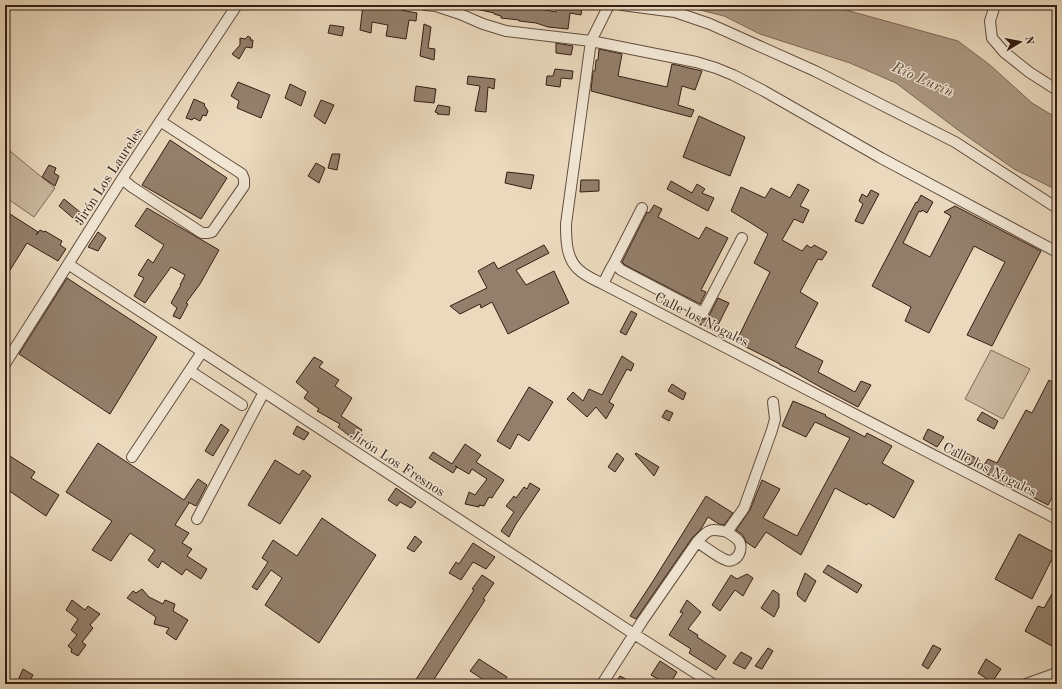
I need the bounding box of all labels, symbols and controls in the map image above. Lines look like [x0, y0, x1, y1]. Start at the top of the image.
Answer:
north arrow [1000, 22, 1040, 62]
text: N [1022, 35, 1035, 46]
water label: Río Lurín [888, 60, 956, 101]
street label: Jirón Los Laureles [72, 125, 146, 228]
street label: Calle los Nogales [652, 290, 751, 350]
street label: Jirón Los Fresnos [347, 428, 447, 500]
street label: Calle los Nogales [940, 440, 1039, 500]

